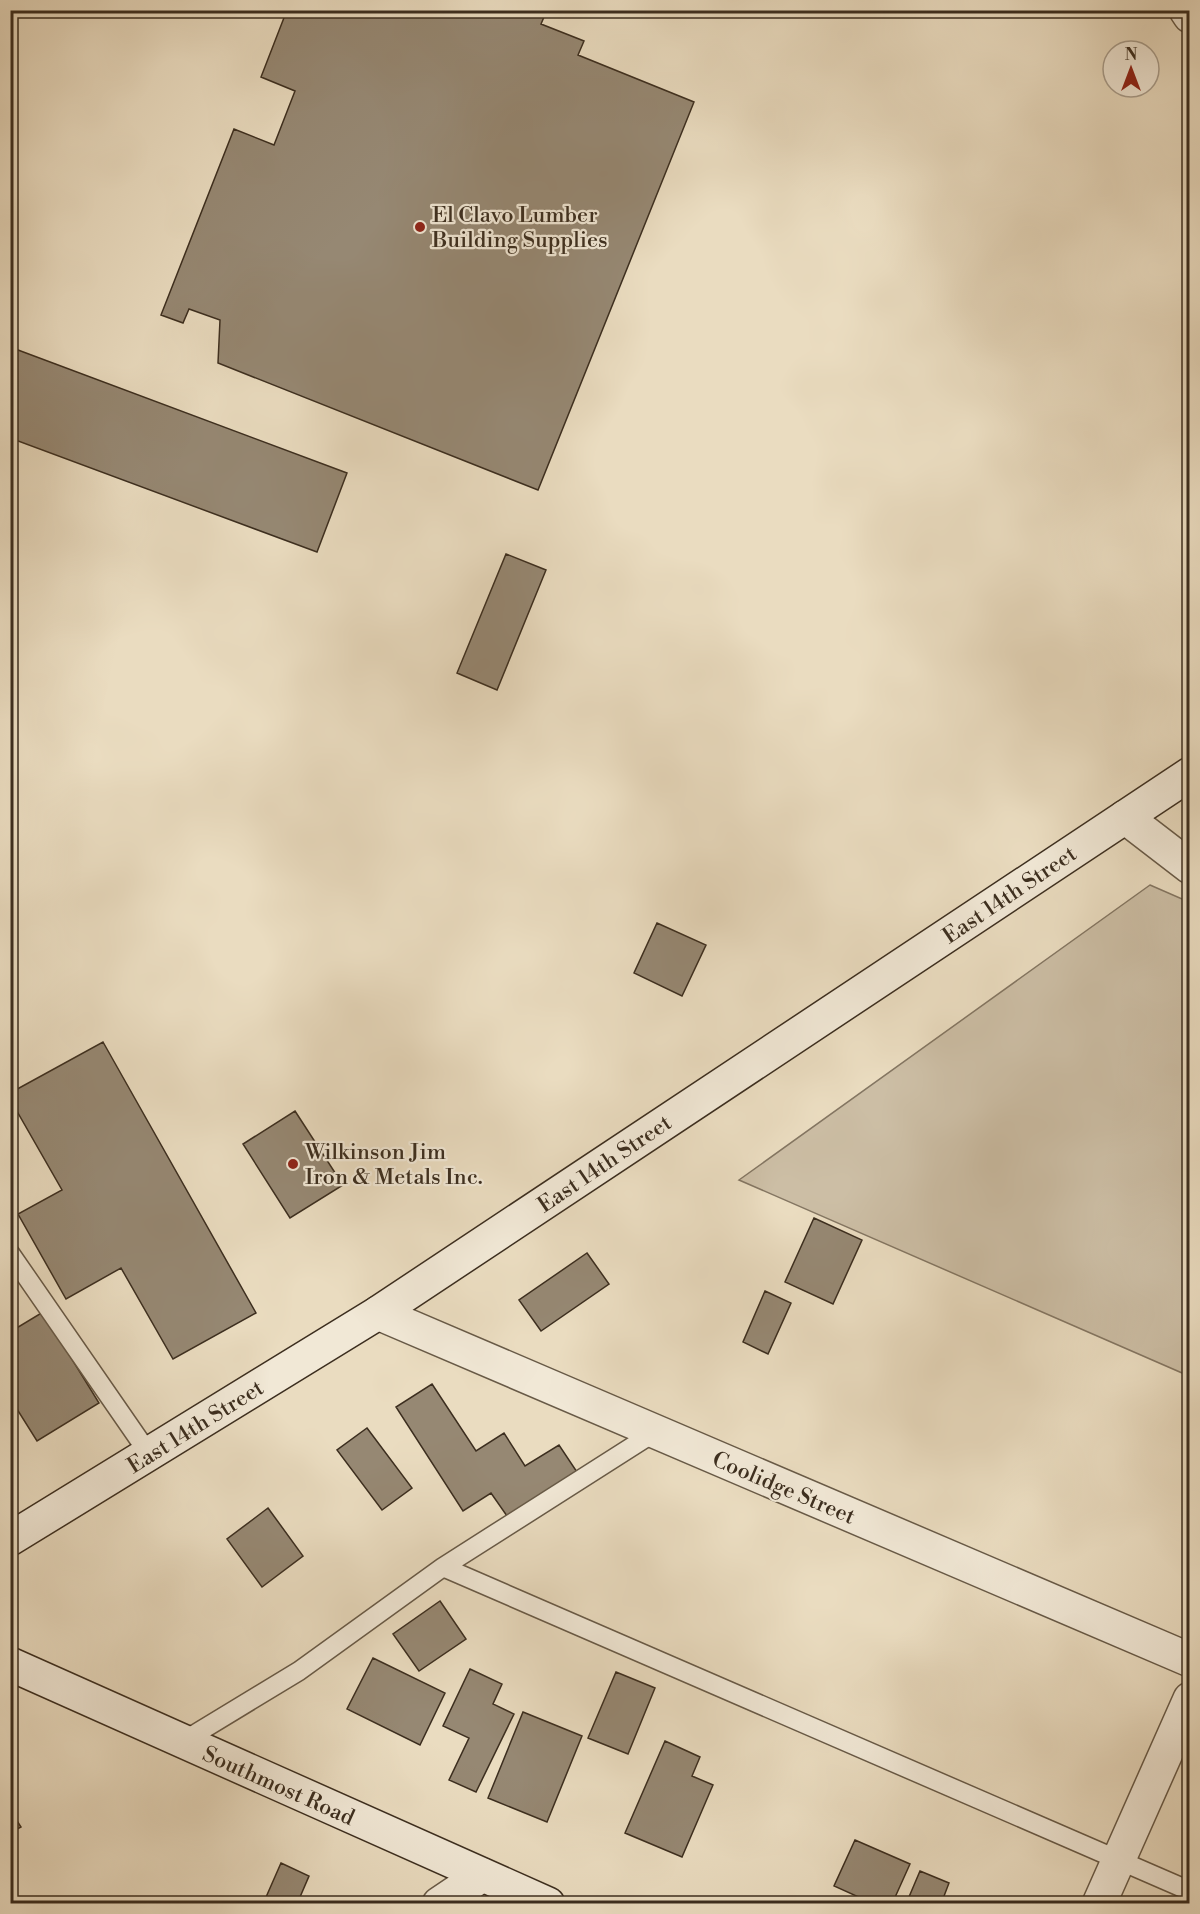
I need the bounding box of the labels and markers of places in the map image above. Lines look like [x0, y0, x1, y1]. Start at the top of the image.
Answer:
place label: El Clavo Lumber Building Supplies [431, 202, 608, 254]
marker: El Clavo Lumber Building Supplies [413, 220, 427, 234]
place label: Wilkinson Jim Iron & Metals Inc. [304, 1139, 483, 1191]
marker: Wilkinson Jim Iron & Metals Inc. [286, 1157, 300, 1171]

